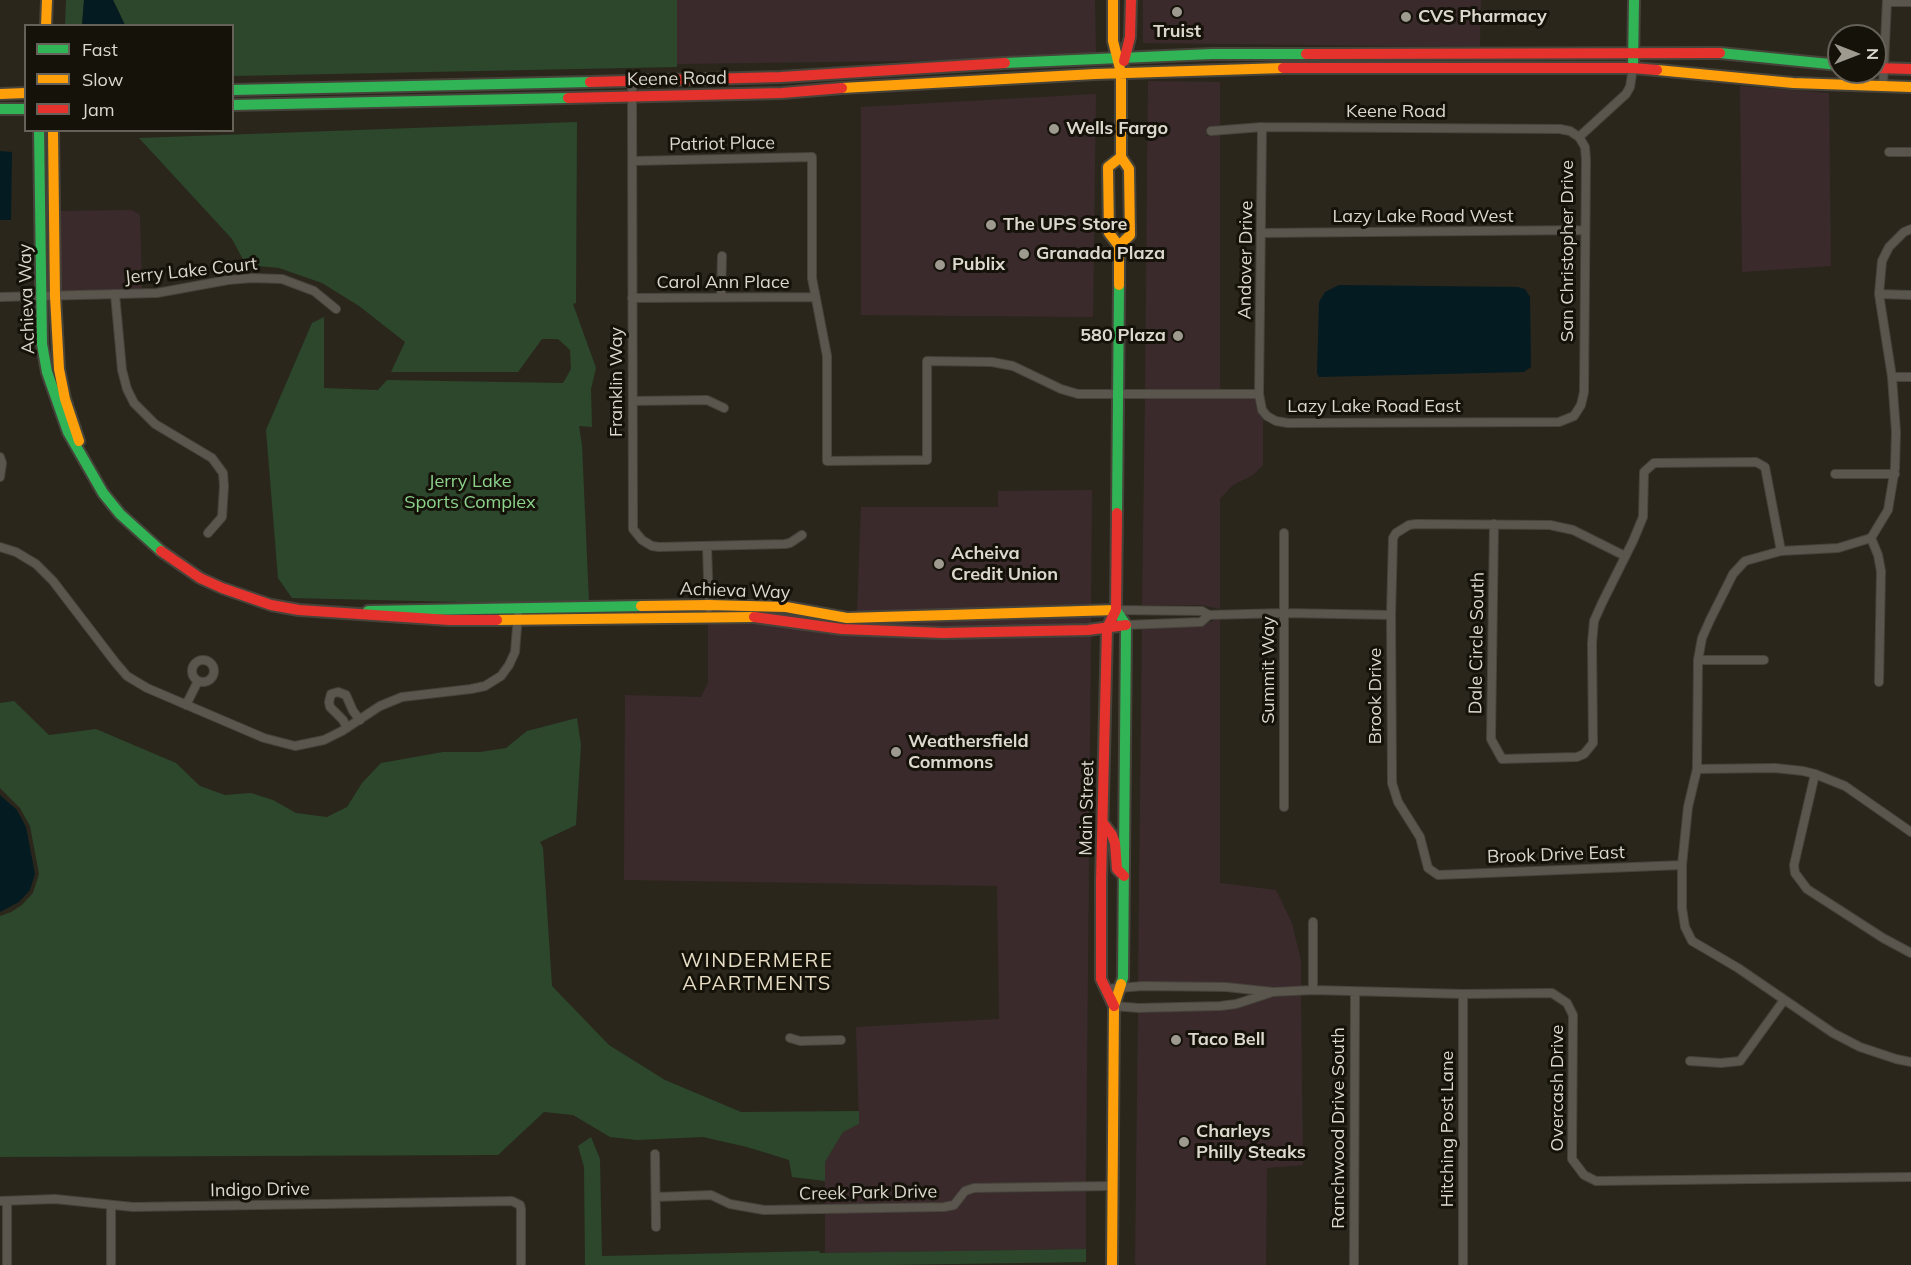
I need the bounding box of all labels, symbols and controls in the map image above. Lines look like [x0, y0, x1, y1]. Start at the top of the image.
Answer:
marker: Truist [1170, 5, 1184, 19]
place label: CVS Pharmacy [1418, 6, 1547, 28]
marker: CVS Pharmacy [1399, 10, 1413, 24]
place label: Truist [1153, 21, 1201, 43]
legend [24, 24, 234, 132]
north arrow [1827, 24, 1887, 84]
text: Fast [82, 38, 118, 61]
text: N [1863, 48, 1883, 60]
street label: Keene Road [627, 67, 727, 91]
text: Slow [82, 68, 123, 91]
text: Jam [82, 98, 115, 121]
street label: Keene Road [1346, 101, 1446, 123]
place label: Wells Fargo [1066, 118, 1168, 140]
marker: Wells Fargo [1047, 122, 1061, 136]
street label: Patriot Place [669, 132, 775, 156]
street label: San Christopher Drive [1557, 160, 1579, 342]
street label: Andover Drive [1234, 200, 1258, 320]
street label: Lazy Lake Road West [1333, 206, 1513, 228]
place label: The UPS Store [1003, 214, 1127, 236]
marker: The UPS Store [984, 218, 998, 232]
street label: Achieva Way [14, 243, 40, 355]
place label: Granada Plaza [1036, 243, 1165, 265]
marker: Granada Plaza [1017, 247, 1031, 261]
street label: Jerry Lake Court [124, 253, 258, 289]
place label: Publix [952, 254, 1005, 276]
marker: Publix [933, 258, 947, 272]
street label: Carol Ann Place [657, 272, 789, 294]
place label: 580 Plaza [1080, 325, 1166, 347]
street label: Franklin Way [606, 327, 628, 437]
marker: 580 Plaza [1171, 329, 1185, 343]
street label: Lazy Lake Road East [1287, 396, 1461, 418]
park label: Jerry Lake Sports Complex [404, 471, 536, 514]
place label: Acheiva Credit Union [951, 543, 1058, 586]
marker: Acheiva Credit Union [932, 557, 946, 571]
street label: Dale Circle South [1465, 572, 1489, 714]
street label: Achieva Way [679, 578, 791, 604]
street label: Summit Way [1258, 616, 1280, 724]
street label: Brook Drive [1365, 648, 1387, 744]
place label: Weathersfield Commons [908, 731, 1029, 774]
marker: Weathersfield Commons [889, 745, 903, 759]
street label: Main Street [1075, 760, 1099, 856]
street label: Brook Drive East [1487, 842, 1625, 868]
district label: WINDERMERE APARTMENTS [681, 949, 833, 996]
street label: Overcash Drive [1547, 1025, 1569, 1151]
street label: Ranchwood Drive South [1328, 1027, 1350, 1229]
place label: Taco Bell [1188, 1029, 1265, 1051]
marker: Taco Bell [1169, 1033, 1183, 1047]
street label: Hitching Post Lane [1437, 1051, 1459, 1207]
place label: Charleys Philly Steaks [1196, 1121, 1306, 1164]
marker: Charleys Philly Steaks [1177, 1135, 1191, 1149]
street label: Indigo Drive [210, 1178, 310, 1202]
street label: Creek Park Drive [799, 1181, 937, 1205]

